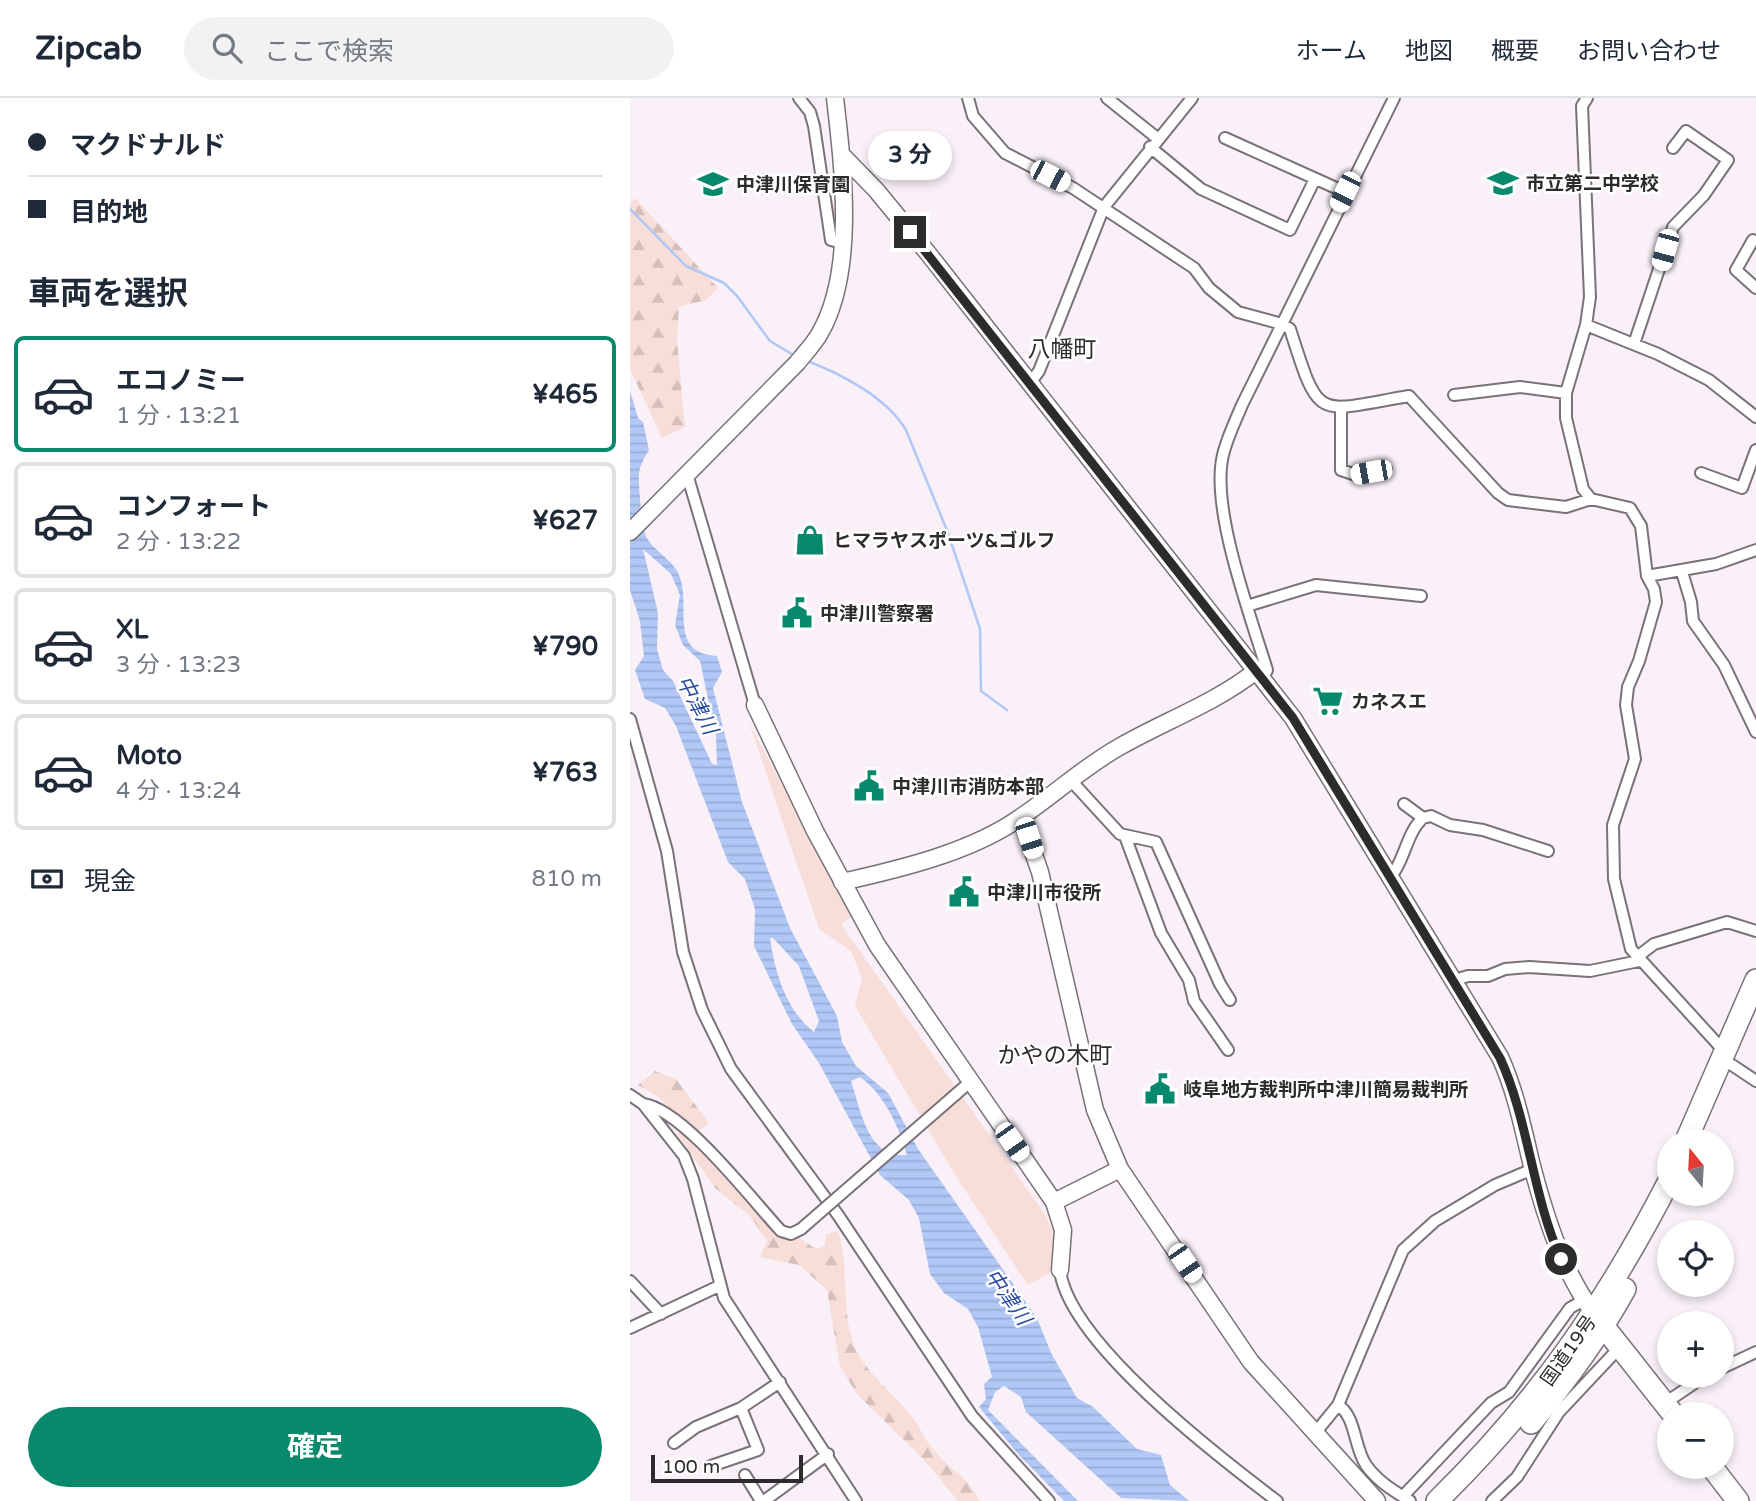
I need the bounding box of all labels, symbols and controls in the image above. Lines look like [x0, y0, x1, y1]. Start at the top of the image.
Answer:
search box [184, 17, 674, 80]
text: Zipcab [35, 29, 142, 68]
icon: search [208, 29, 246, 67]
text: ここで検索 [264, 36, 394, 67]
text: ホーム [1296, 37, 1367, 66]
text: 地図 [1405, 37, 1453, 66]
text: 概要 [1491, 37, 1539, 66]
text: お問い合わせ [1577, 37, 1721, 66]
text: マクドナルド [70, 130, 226, 161]
callout: 3 分 [868, 130, 952, 180]
text: 3 分 [888, 141, 932, 169]
car [1027, 157, 1074, 195]
school or university icon: 市立第二中学校 [1486, 166, 1520, 200]
school or university icon: 中津川保育園 [696, 167, 730, 201]
car [1327, 169, 1364, 215]
place label: 市立第二中学校 [1526, 173, 1659, 195]
place label: 中津川保育園 [736, 174, 850, 196]
text: 目的地 [70, 197, 148, 228]
route end [894, 216, 926, 248]
car [1650, 227, 1681, 273]
text: 車両を選択 [28, 275, 188, 313]
district label: 八幡町 [1028, 336, 1097, 364]
icon: car [32, 363, 95, 426]
text: エコノミー [116, 365, 246, 396]
text: ¥465 [532, 379, 598, 410]
text: 1 分 · 13:21 [116, 402, 241, 430]
car [1349, 458, 1394, 486]
icon: car [32, 489, 95, 552]
text: コンフォート [116, 491, 271, 522]
text: ¥627 [532, 505, 598, 536]
shop icon: ヒマラヤスポーツ&ゴルフ [793, 523, 827, 557]
text: 2 分 · 13:22 [116, 528, 241, 556]
place label: ヒマラヤスポーツ&ゴルフ [833, 530, 1056, 552]
public building icon: 中津川警察署 [780, 596, 814, 630]
place label: 中津川警察署 [820, 603, 934, 625]
text: XL [116, 614, 148, 645]
icon: car [32, 615, 95, 678]
text: ¥790 [532, 631, 598, 662]
text: 3 分 · 13:23 [116, 651, 241, 679]
water label: 中津川 [671, 672, 723, 741]
supermarket icon: カネスエ [1311, 684, 1345, 718]
place label: カネスエ [1351, 691, 1427, 713]
text: Moto [116, 740, 182, 771]
icon: car [32, 741, 95, 804]
text: ¥763 [532, 757, 598, 788]
public building icon: 中津川市消防本部 [852, 769, 886, 803]
place label: 中津川市消防本部 [892, 776, 1044, 798]
text: 4 分 · 13:24 [116, 777, 241, 805]
car [1013, 815, 1046, 861]
icon: cash [28, 860, 66, 898]
text: 810 m [532, 865, 602, 893]
text: 現金 [84, 866, 136, 897]
public building icon: 中津川市役所 [947, 875, 981, 909]
place label: 中津川市役所 [987, 882, 1101, 904]
district label: かやの木町 [998, 1042, 1113, 1070]
public building icon: 岐阜地方裁判所中津川簡易裁判所 [1143, 1072, 1177, 1106]
place label: 岐阜地方裁判所中津川簡易裁判所 [1183, 1079, 1468, 1101]
car [992, 1119, 1033, 1165]
north arrow [1657, 1129, 1734, 1206]
map controls [1657, 1129, 1734, 1479]
button: locate [1657, 1220, 1734, 1297]
car [1165, 1240, 1206, 1286]
route start [1545, 1243, 1577, 1275]
water label: 中津川 [979, 1264, 1037, 1332]
street label: 国道19号 [1537, 1311, 1601, 1390]
button: + [1657, 1311, 1734, 1388]
button: − [1657, 1402, 1734, 1479]
button: 確定 [28, 1407, 602, 1487]
scale bar [651, 1452, 803, 1484]
text: 100 m [662, 1456, 720, 1478]

